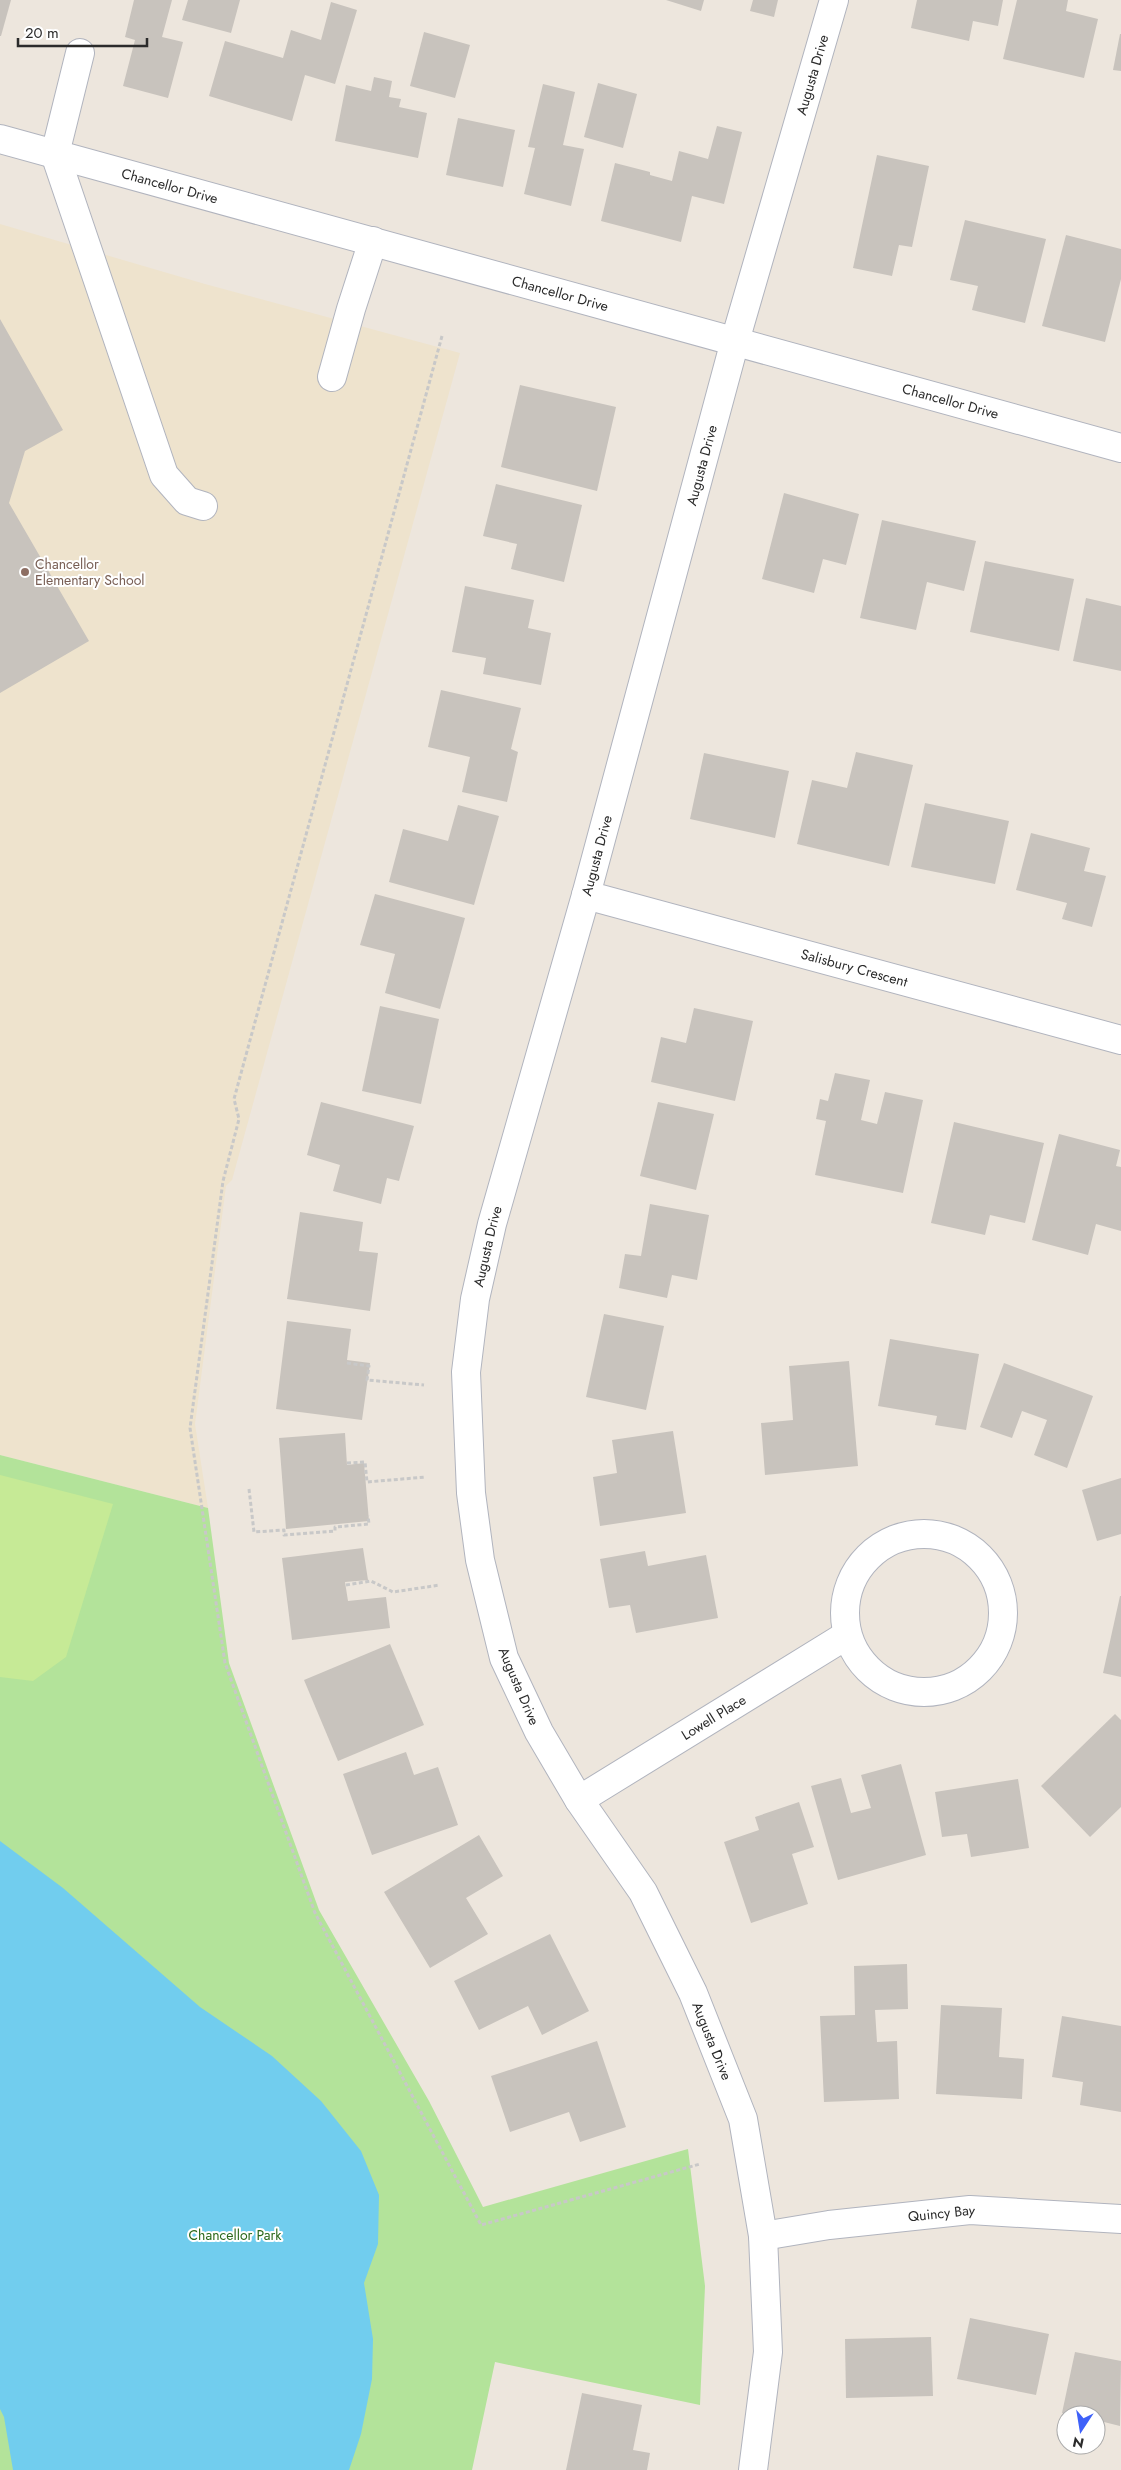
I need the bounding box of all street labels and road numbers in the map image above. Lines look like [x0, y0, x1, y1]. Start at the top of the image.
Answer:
street label: Augusta Drive [791, 32, 833, 117]
street label: Chancellor Drive [119, 163, 220, 209]
street label: Chancellor Drive [510, 271, 611, 316]
street label: Chancellor Drive [900, 378, 1001, 424]
street label: Augusta Drive [681, 423, 722, 508]
street label: Augusta Drive [576, 813, 617, 898]
street label: Salisbury Crescent [799, 944, 910, 992]
street label: Augusta Drive [468, 1203, 507, 1289]
street label: Augusta Drive [494, 1644, 544, 1728]
street label: Lowell Place [677, 1690, 750, 1745]
street label: Augusta Drive [687, 1999, 737, 2083]
street label: Quincy Bay [907, 2200, 976, 2227]

